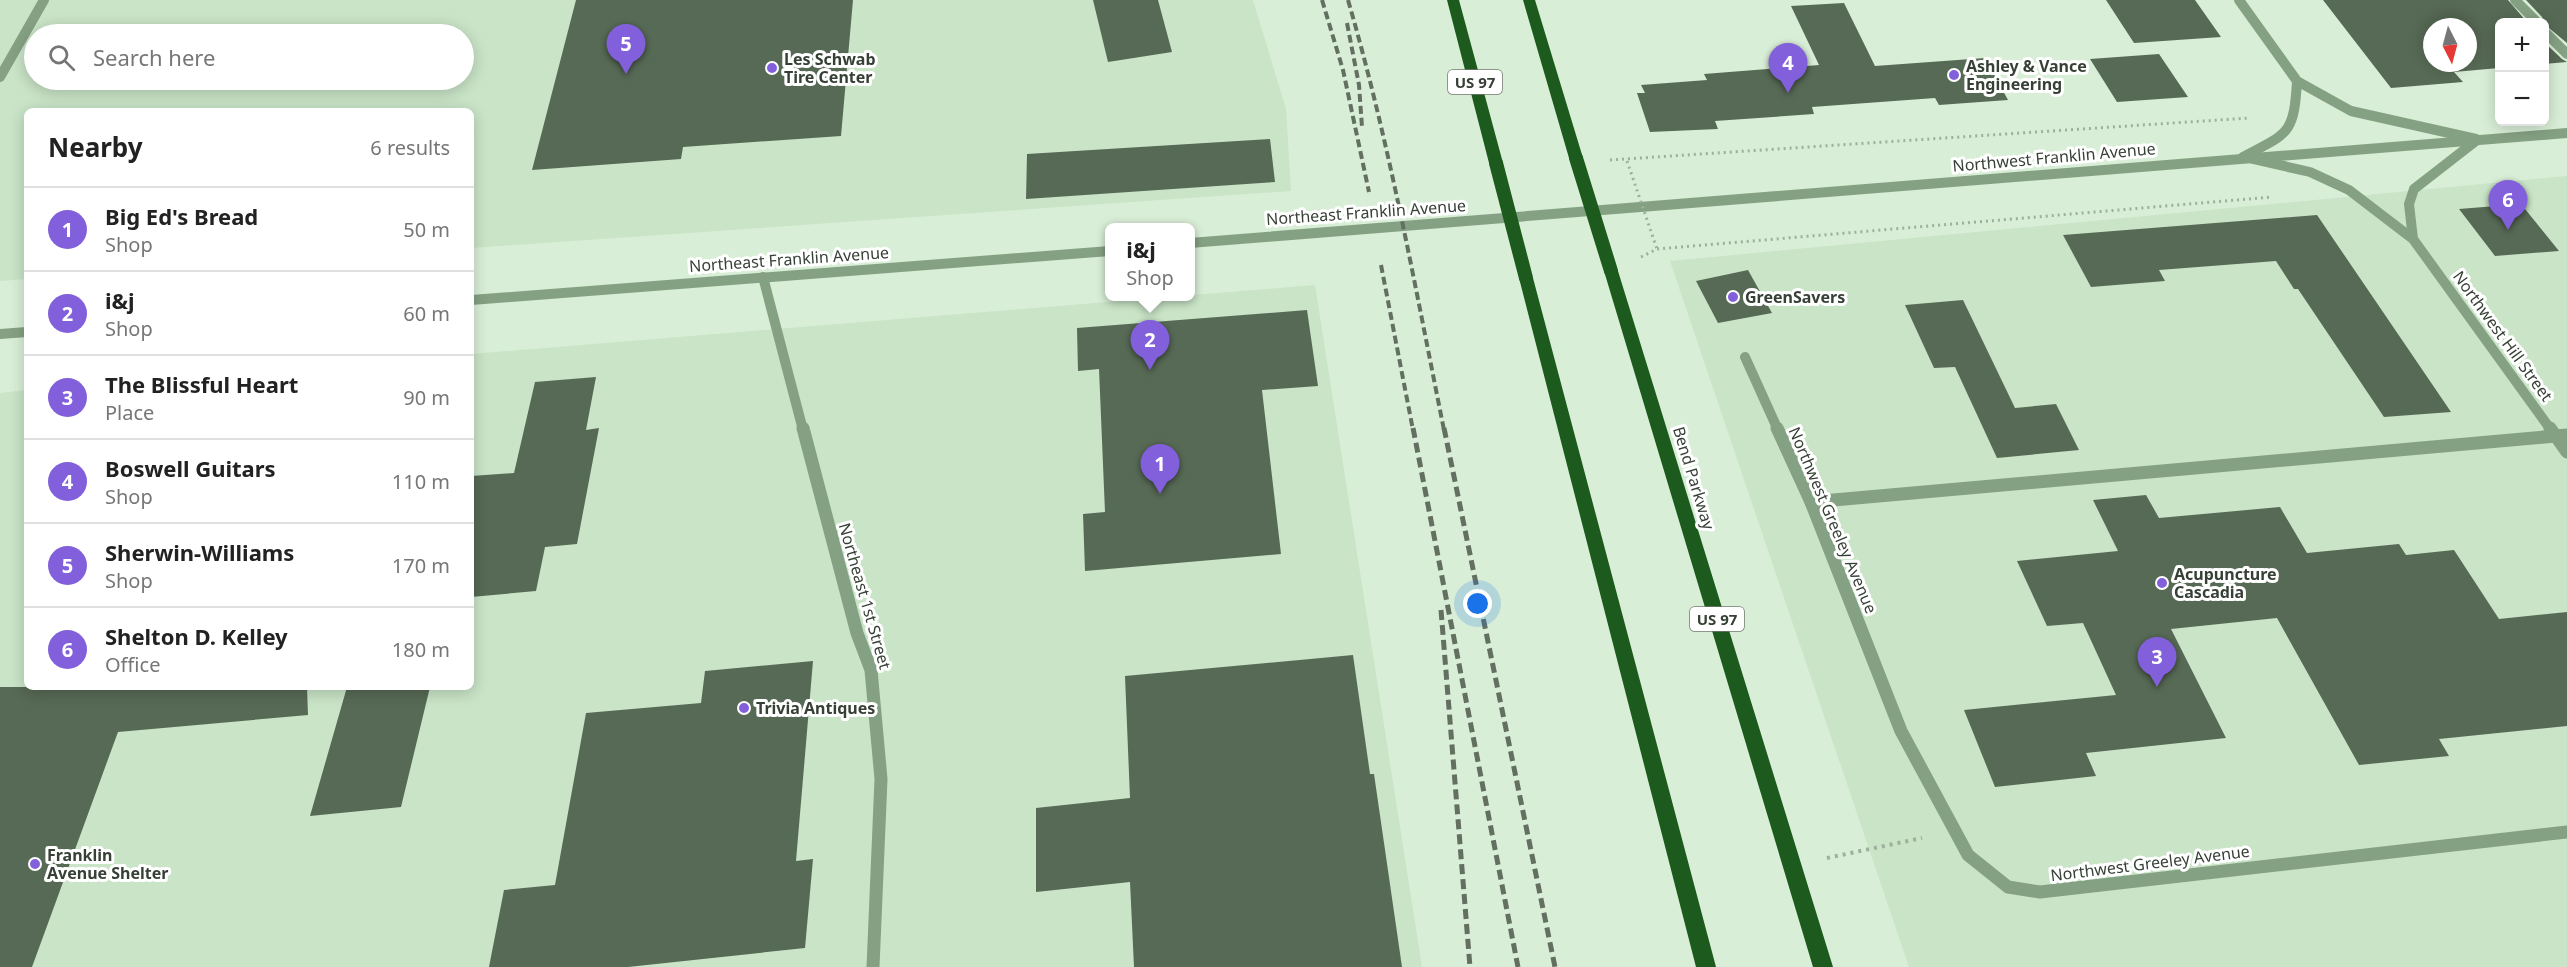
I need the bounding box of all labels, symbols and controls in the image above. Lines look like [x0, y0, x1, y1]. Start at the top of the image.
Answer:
north arrow [2423, 18, 2477, 72]
map controls [2495, 18, 2549, 126]
button: + [2495, 18, 2549, 72]
search box [24, 24, 474, 90]
pin: 5 [606, 25, 646, 74]
icon: search [45, 41, 78, 74]
text: Search here [93, 42, 215, 72]
pin: 4 [1768, 44, 1808, 93]
place label: Les Schwab Tire Center [784, 48, 876, 88]
place label: Ashley & Vance Engineering [1966, 55, 2087, 95]
marker: Les Schwab Tire Center [765, 61, 779, 75]
marker: Ashley & Vance Engineering [1947, 68, 1961, 82]
road number: US 97 [1448, 70, 1502, 94]
button: − [2495, 72, 2549, 126]
text: Nearby [48, 129, 143, 165]
text: 6 results [370, 134, 450, 161]
street label: Northwest Franklin Avenue [1952, 137, 2156, 177]
pin: 6 [2488, 180, 2528, 230]
street label: Northeast Franklin Avenue [1265, 194, 1467, 230]
text: Big Ed's Bread [105, 201, 258, 231]
text: 1 [62, 216, 73, 243]
text: 50 m [403, 216, 450, 243]
popup [1105, 223, 1195, 301]
text: Shop [105, 231, 153, 258]
text: i&j [1126, 234, 1156, 264]
street label: Northeast Franklin Avenue [688, 241, 890, 277]
text: Shop [1126, 264, 1174, 291]
street label: Northwest Hill Street [2448, 266, 2558, 406]
text: i&j [105, 285, 135, 315]
place label: GreenSavers [1745, 286, 1845, 308]
marker: GreenSavers [1726, 290, 1740, 304]
text: 2 [62, 300, 73, 327]
text: 60 m [403, 300, 450, 327]
text: Shop [105, 315, 153, 342]
pin: 2 [1130, 320, 1170, 370]
text: The Blissful Heart [105, 369, 298, 399]
text: 3 [62, 384, 73, 411]
text: 90 m [403, 384, 450, 411]
text: Place [105, 399, 154, 426]
street label: Northwest Greeley Avenue [1784, 423, 1882, 617]
street label: Bend Parkway [1668, 424, 1720, 533]
pin: 1 [1140, 444, 1180, 494]
text: Boswell Guitars [105, 453, 276, 483]
text: 4 [62, 468, 73, 495]
text: 110 m [392, 468, 450, 495]
text: Shop [105, 483, 153, 510]
street label: Northeast 1st Street [834, 520, 896, 672]
text: Sherwin-Williams [105, 537, 294, 567]
text: 5 [62, 552, 73, 579]
text: 170 m [392, 552, 450, 579]
place label: Acupuncture Cascadia [2174, 563, 2277, 603]
text: Shop [105, 567, 153, 594]
marker: Acupuncture Cascadia [2155, 576, 2169, 590]
your location [1463, 589, 1492, 618]
road number: US 97 [1690, 607, 1744, 631]
text: Shelton D. Kelley [105, 621, 288, 651]
text: 6 [62, 636, 73, 663]
text: 180 m [392, 636, 450, 663]
pin: 3 [2138, 638, 2176, 687]
text: Office [105, 651, 160, 678]
place label: Trivia Antiques [756, 697, 875, 719]
marker: Trivia Antiques [737, 701, 751, 715]
street label: Northwest Greeley Avenue [2049, 840, 2251, 886]
place label: Franklin Avenue Shelter [47, 844, 168, 884]
marker: Franklin Avenue Shelter [28, 857, 42, 871]

